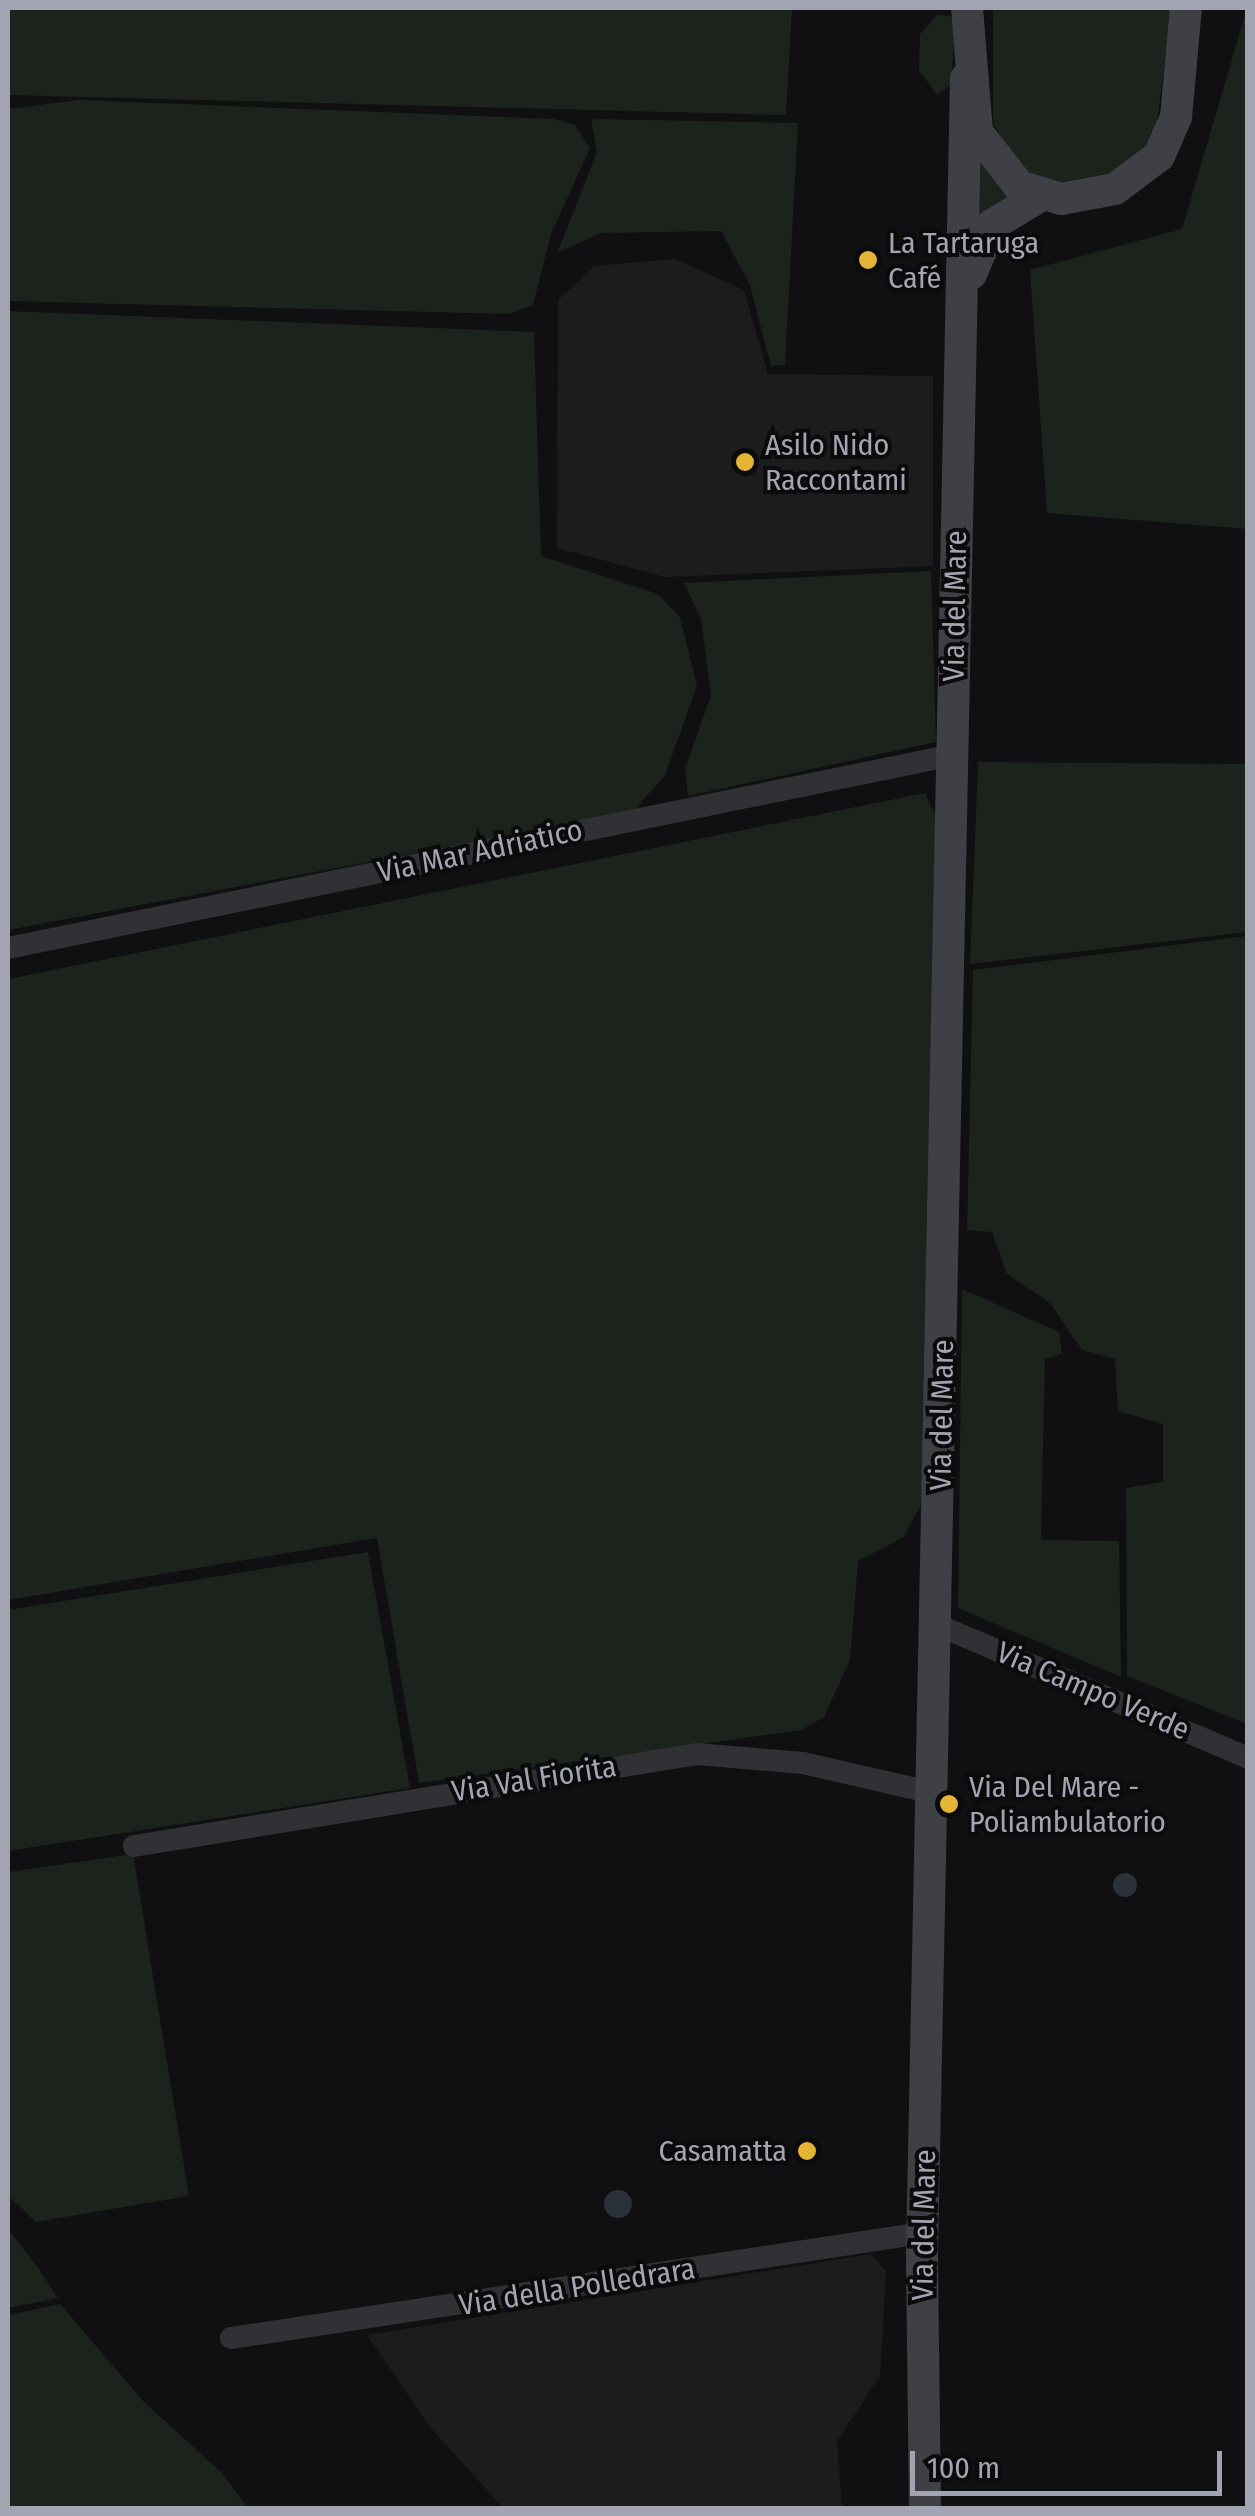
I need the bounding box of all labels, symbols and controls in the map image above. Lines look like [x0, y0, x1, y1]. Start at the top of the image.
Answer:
place label: La Tartaruga Café [888, 225, 1039, 296]
marker: La Tartaruga Café [857, 249, 879, 271]
place label: Asilo Nido Raccontami [765, 427, 907, 498]
marker: Asilo Nido Raccontami [734, 451, 756, 473]
street label: Via del Mare [936, 530, 974, 682]
street label: Via Mar Adriatico [374, 812, 586, 890]
street label: Via del Mare [923, 1339, 961, 1491]
street label: Via Campo Verde [991, 1634, 1195, 1748]
street label: Via Val Fiorita [449, 1748, 619, 1810]
place label: Via Del Mare - Poliambulatorio [969, 1769, 1166, 1840]
marker: Via Del Mare - Poliambulatorio [938, 1793, 960, 1815]
place label: Casamatta [658, 2133, 787, 2169]
marker: Casamatta [796, 2140, 818, 2162]
street label: Via del Mare [905, 2149, 943, 2301]
street label: Via della Polledrara [456, 2251, 698, 2323]
scale bar [915, 2431, 1228, 2493]
text: 100 m [927, 2450, 1000, 2486]

